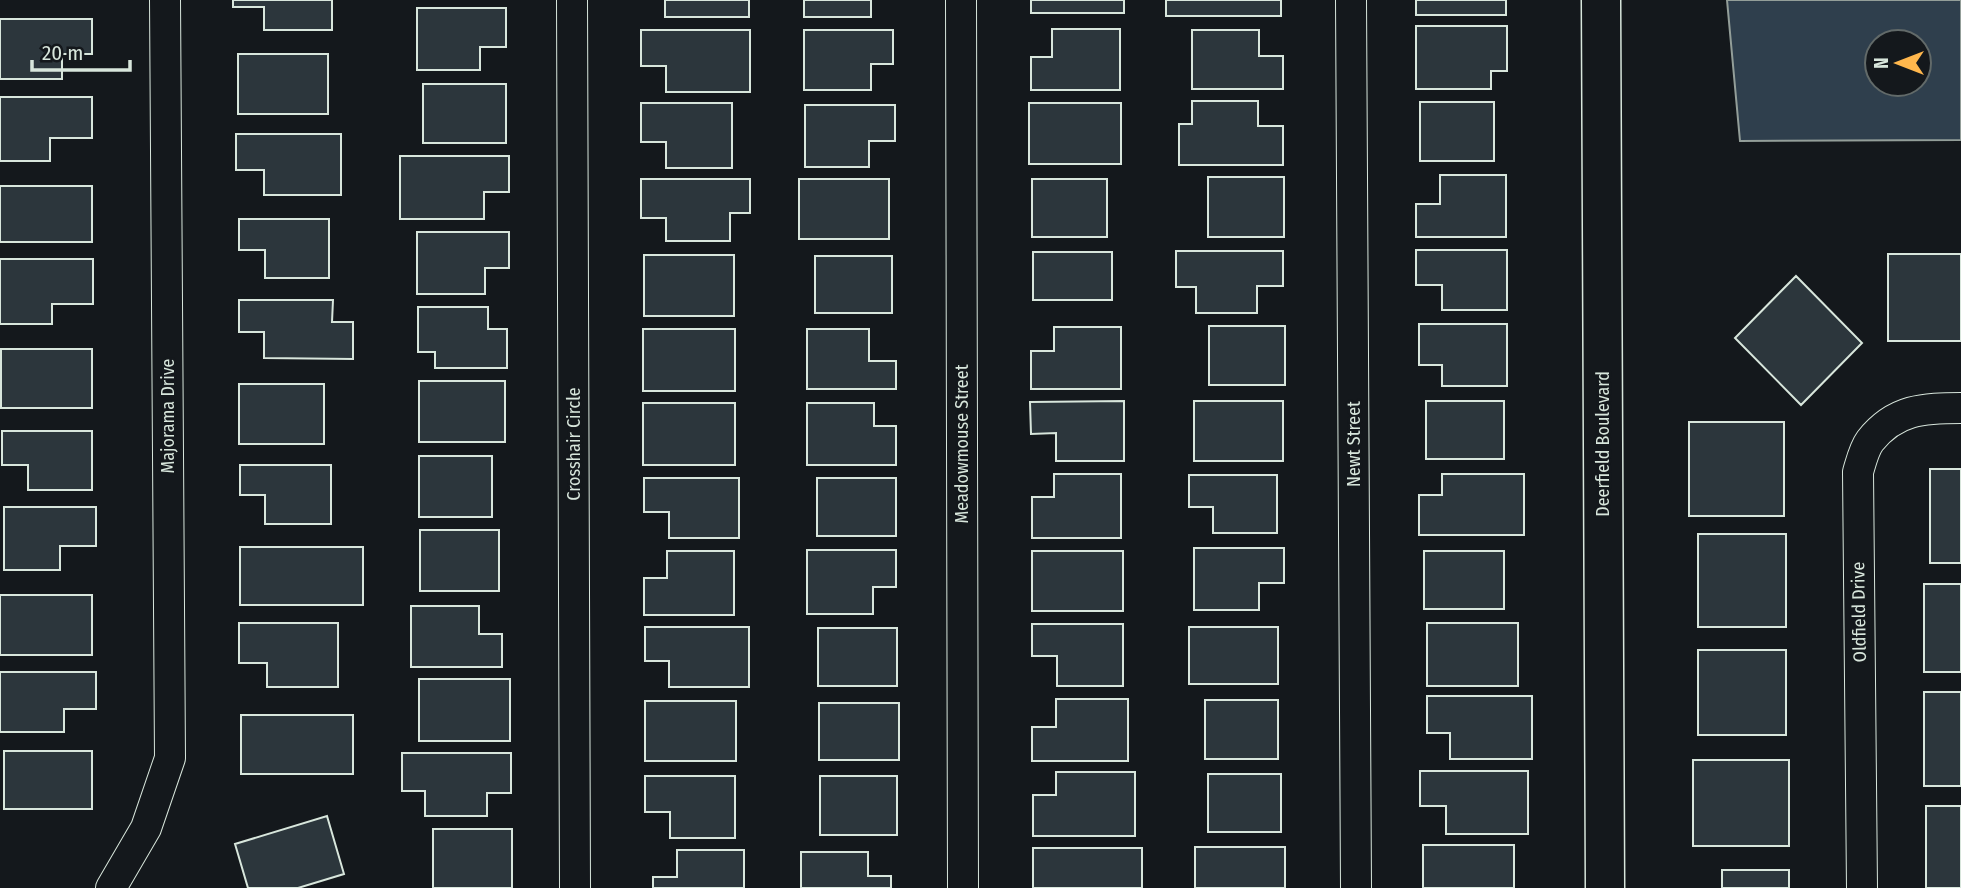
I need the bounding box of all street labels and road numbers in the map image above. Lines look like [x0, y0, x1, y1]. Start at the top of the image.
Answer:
street label: Majorama Drive [157, 358, 179, 473]
street label: Meadowmouse Street [951, 364, 973, 524]
street label: Deerfield Boulevard [1592, 371, 1614, 517]
street label: Crosshair Circle [563, 387, 585, 501]
street label: Newt Street [1343, 401, 1365, 487]
street label: Oldfield Drive [1847, 561, 1871, 662]

